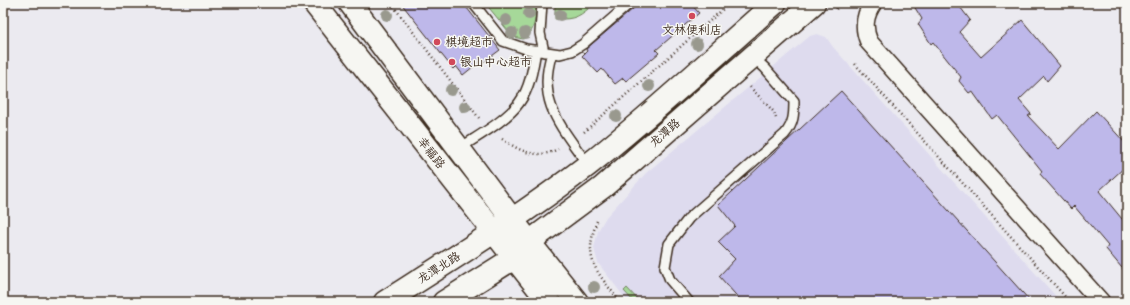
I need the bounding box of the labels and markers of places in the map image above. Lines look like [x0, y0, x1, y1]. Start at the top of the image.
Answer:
marker: 文林便利店 [687, 11, 697, 21]
place label: 文林便利店 [662, 21, 722, 40]
place label: 棋境超市 [445, 33, 493, 52]
marker: 棋境超市 [432, 37, 442, 47]
place label: 银山中心超市 [460, 53, 532, 72]
marker: 银山中心超市 [447, 57, 457, 67]

